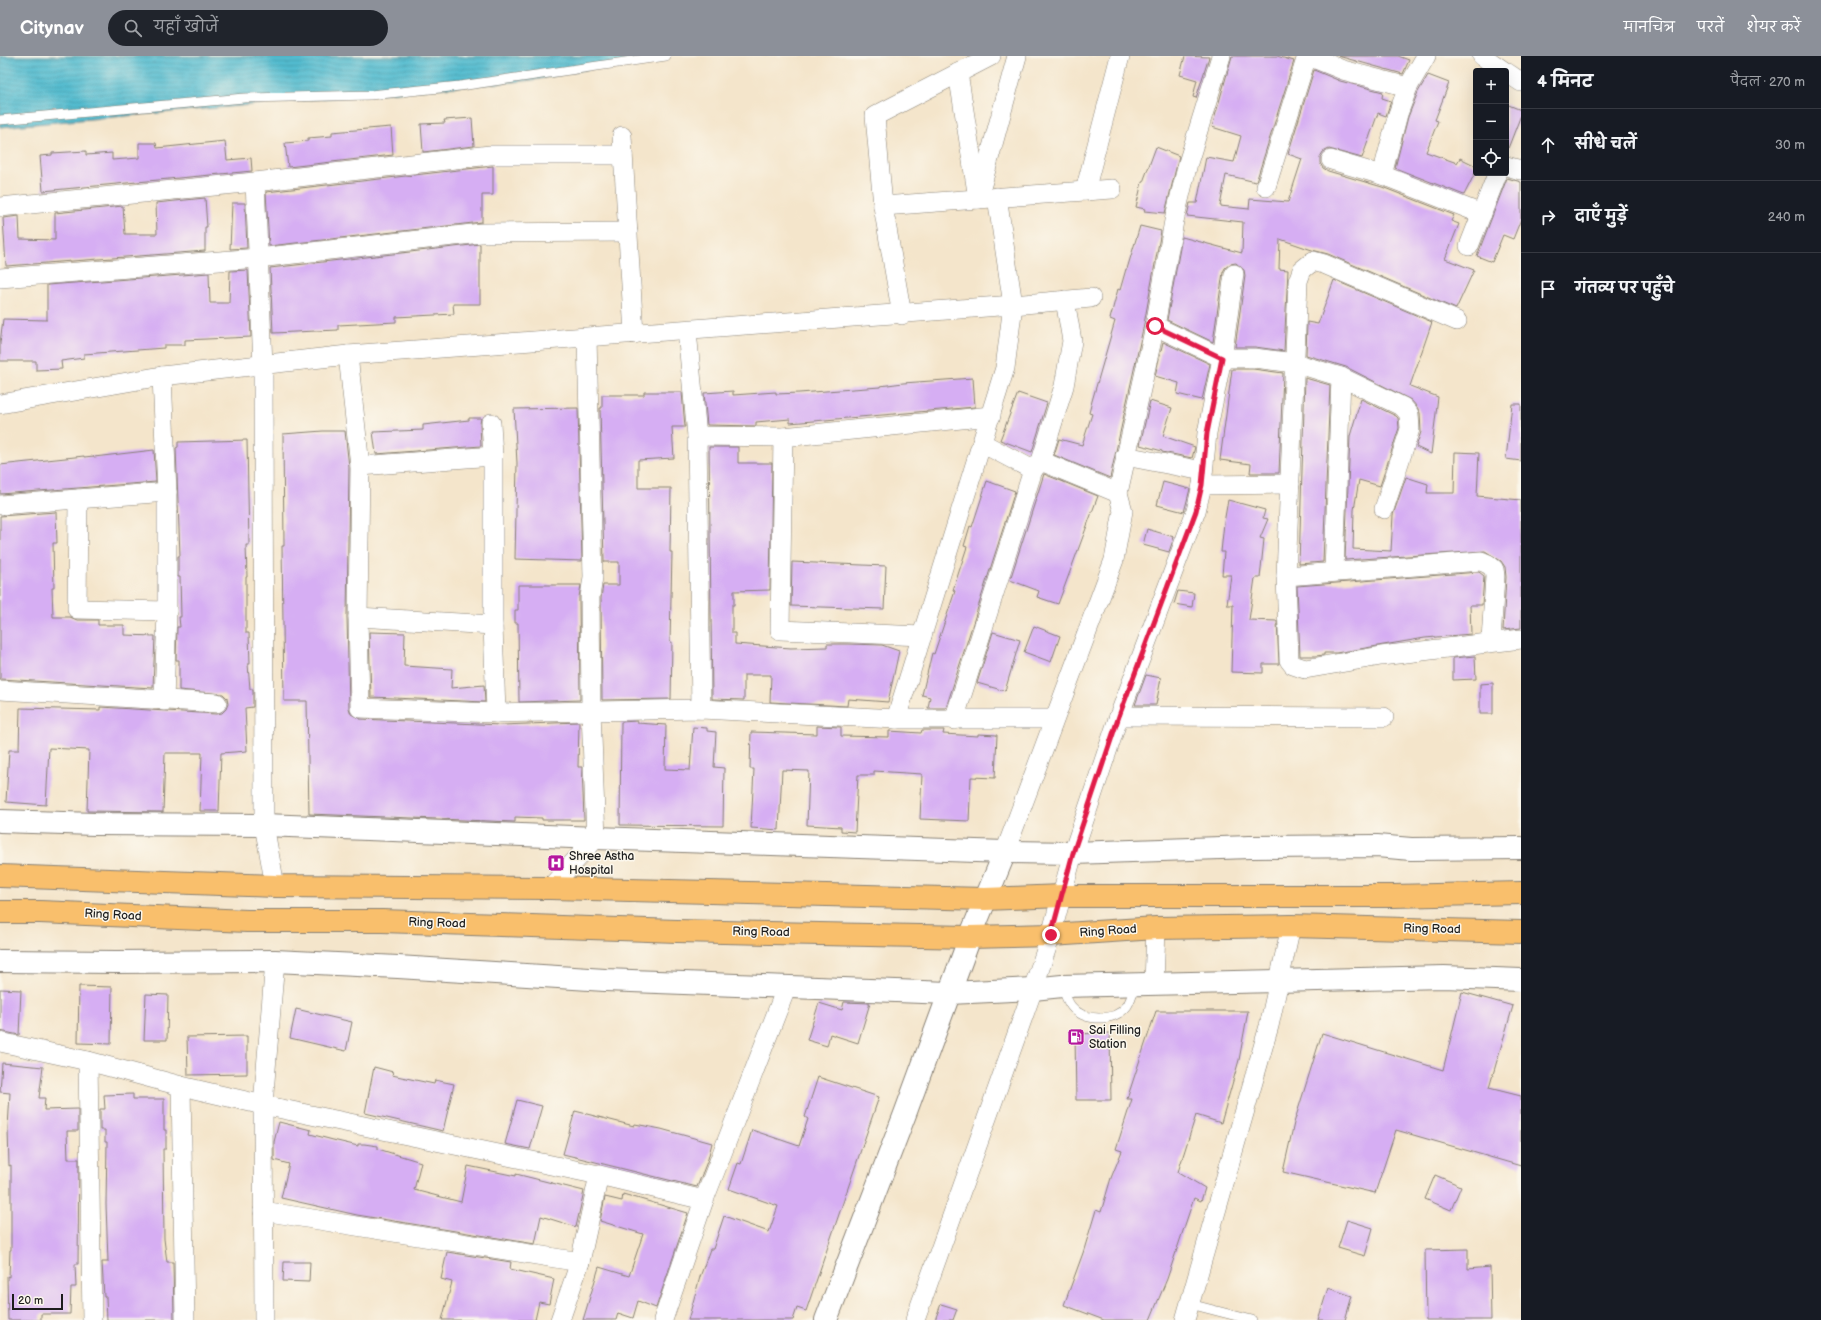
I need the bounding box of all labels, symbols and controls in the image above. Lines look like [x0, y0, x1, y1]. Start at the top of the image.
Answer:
search box [108, 10, 388, 46]
text: Citynav [20, 17, 84, 40]
icon: search [122, 17, 144, 39]
text: यहाँ खोजें [154, 18, 218, 37]
text: मानचित्र [1623, 19, 1675, 36]
text: परतें [1697, 19, 1724, 36]
text: शेयर करें [1746, 19, 1801, 36]
map controls [1473, 68, 1509, 176]
button: + [1473, 68, 1509, 104]
text: 4 मिनट [1537, 72, 1593, 92]
text: पैदल · 270 m [1730, 74, 1805, 90]
button: − [1473, 104, 1509, 140]
icon: ahead [1537, 134, 1559, 156]
text: सीधे चलें [1575, 135, 1637, 154]
text: 30 m [1775, 137, 1805, 153]
button: locate [1473, 140, 1509, 176]
icon: right [1537, 206, 1559, 228]
text: दाएँ मुड़ें [1575, 207, 1627, 226]
text: 240 m [1768, 209, 1805, 225]
icon: arrive [1537, 278, 1559, 300]
text: गंतव्य पर पहुँचे [1575, 279, 1674, 298]
route start [1146, 317, 1164, 335]
place label: Shree Astha Hospital [569, 849, 635, 878]
hospital icon: Shree Astha Hospital [546, 853, 566, 873]
street label: Ring Road [84, 906, 142, 924]
street label: Ring Road [408, 915, 466, 931]
street label: Ring Road [1403, 921, 1461, 937]
street label: Ring Road [1079, 922, 1137, 940]
street label: Ring Road [732, 924, 790, 940]
route end [1042, 926, 1060, 944]
place label: Sai Filling Station [1089, 1023, 1141, 1052]
fuel station icon: Sai Filling Station [1066, 1027, 1086, 1047]
scale bar [12, 1292, 63, 1311]
text: 20 m [18, 1294, 43, 1307]

